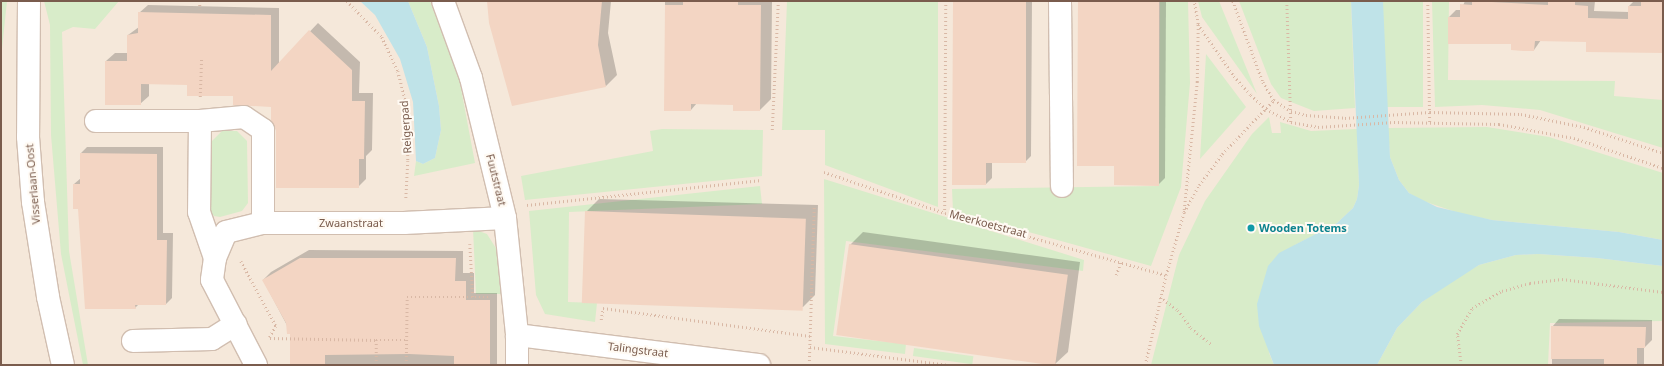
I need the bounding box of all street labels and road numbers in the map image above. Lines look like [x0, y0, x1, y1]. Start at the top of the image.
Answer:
street label: Reigerpad [398, 100, 414, 154]
street label: Visserlaan-Oost [23, 143, 43, 225]
street label: Fuutstraat [483, 153, 509, 207]
street label: Meerkoetstraat [948, 207, 1028, 241]
street label: Zwaanstraat [319, 216, 383, 230]
street label: Talingstraat [607, 340, 669, 360]

